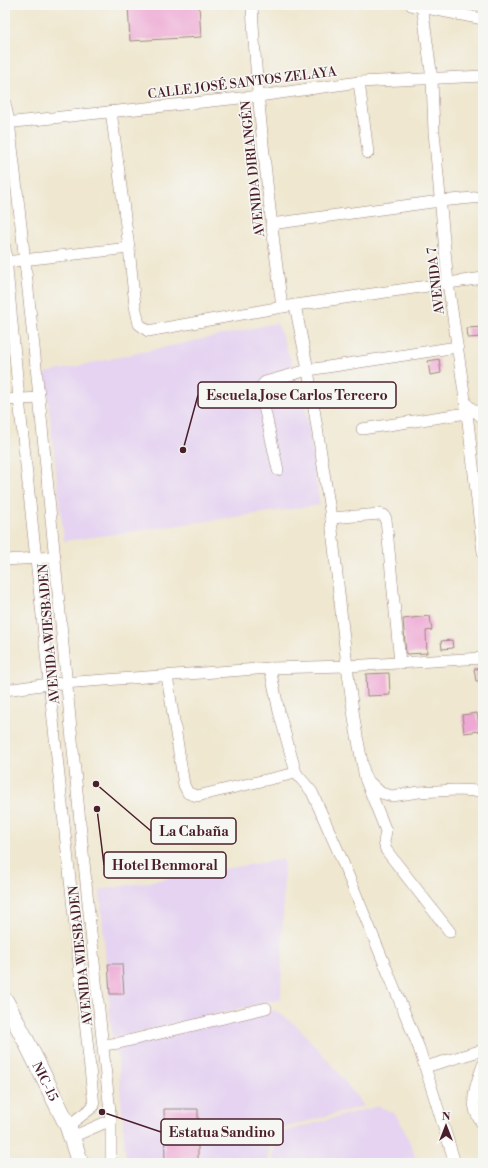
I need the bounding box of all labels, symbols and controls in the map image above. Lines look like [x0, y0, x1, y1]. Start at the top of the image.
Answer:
street label: CALLE JOSÉ SANTOS ZELAYA [147, 62, 339, 103]
street label: AVENIDA DIRIANGÉN [237, 100, 268, 239]
street label: AVENIDA 7 [424, 246, 448, 317]
callout: Escuela Jose Carlos Tercero [198, 382, 396, 408]
text: Escuela Jose Carlos Tercero [206, 387, 388, 405]
street label: AVENIDA WIESBADEN [35, 563, 63, 706]
callout: La Cabaña [151, 818, 236, 844]
text: La Cabaña [159, 823, 229, 841]
callout: Hotel Benmoral [104, 852, 226, 878]
text: Hotel Benmoral [112, 857, 218, 875]
street label: AVENIDA WIESBADEN [66, 885, 96, 1028]
street label: NIC-15 [29, 1059, 61, 1104]
north arrow [426, 1106, 466, 1146]
text: N [442, 1110, 451, 1124]
callout: Estatua Sandino [161, 1119, 283, 1145]
text: Estatua Sandino [169, 1124, 275, 1142]

